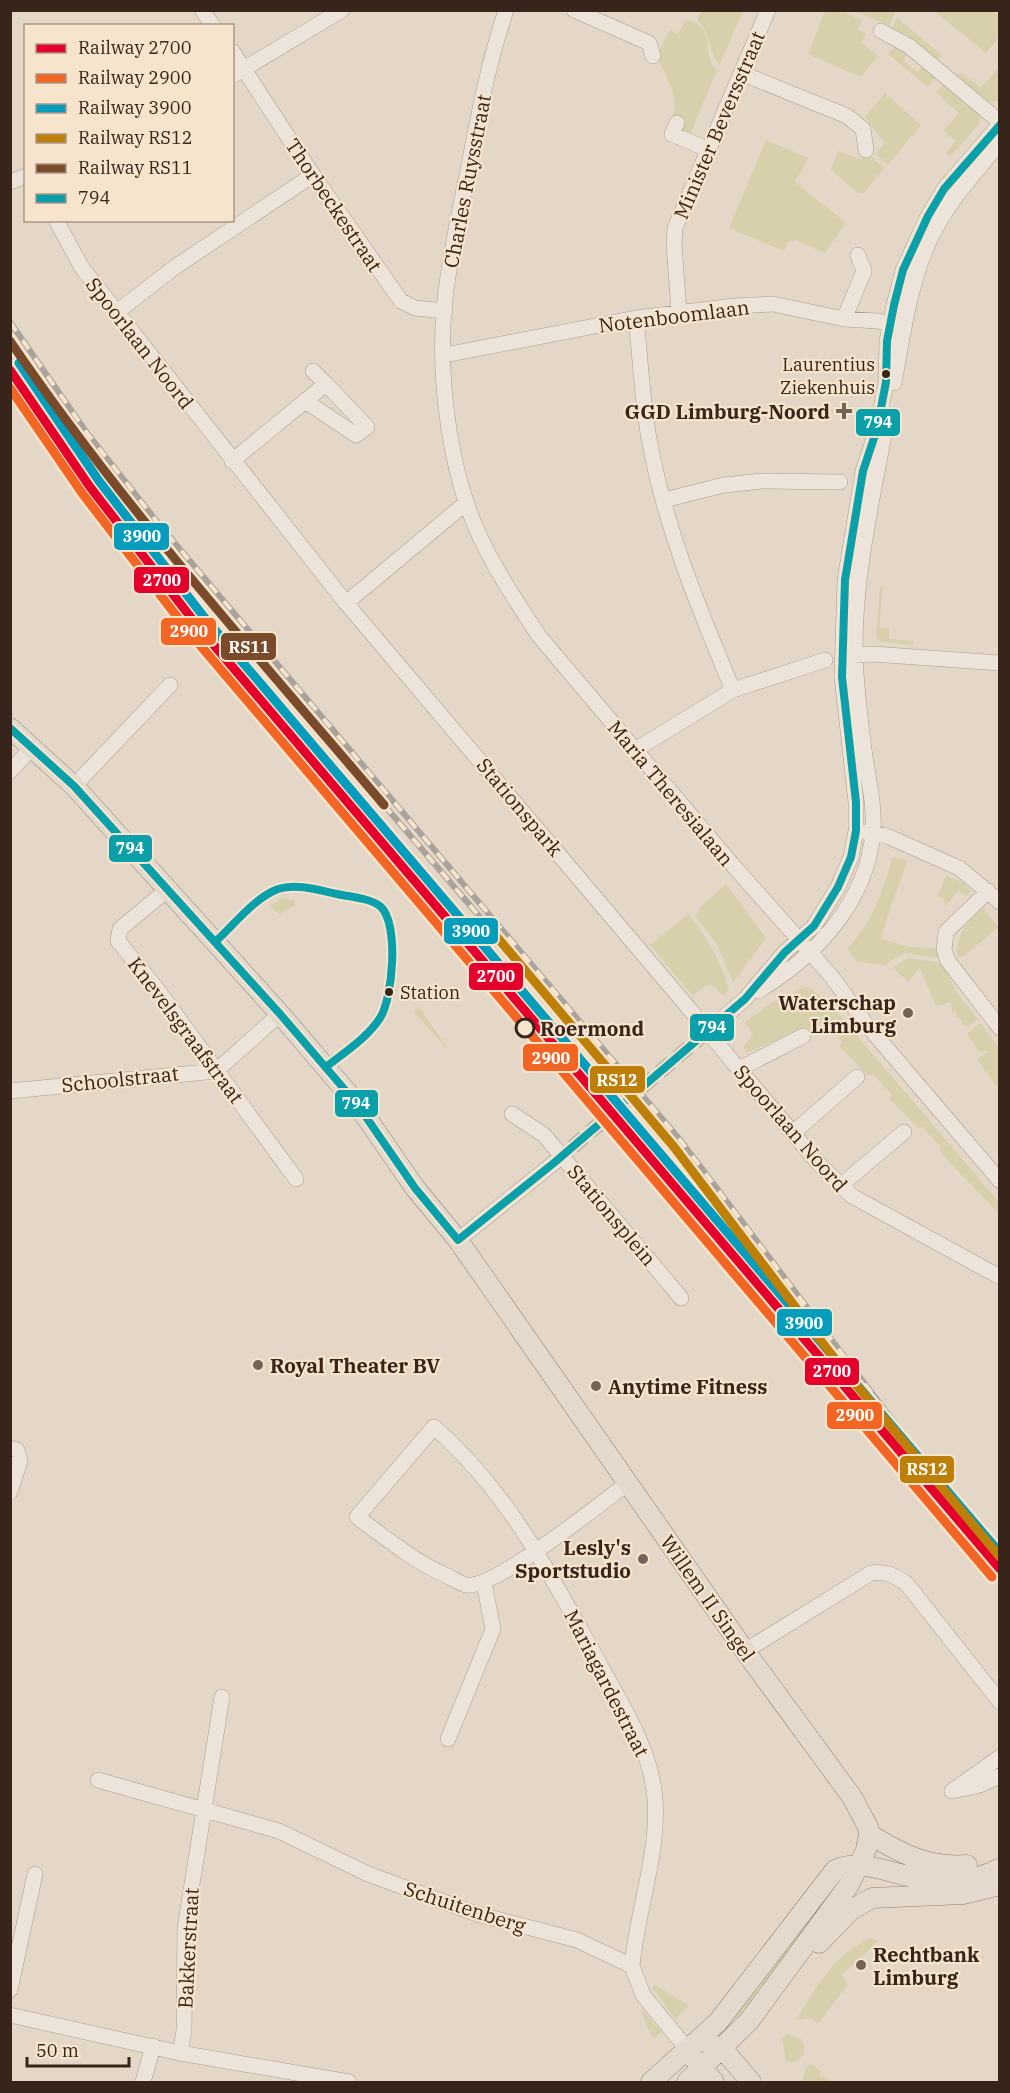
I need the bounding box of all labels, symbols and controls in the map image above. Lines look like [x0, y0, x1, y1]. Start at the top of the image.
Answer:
legend [24, 24, 234, 222]
street label: Minister Beversstraat [667, 27, 771, 223]
text: Railway 2700 [78, 36, 191, 59]
text: Railway 2900 [78, 66, 191, 89]
street label: Charles Ruysstraat [437, 92, 497, 270]
text: Railway 3900 [78, 96, 191, 119]
text: Railway RS12 [78, 126, 193, 149]
street label: Thorbeckestraat [279, 133, 389, 277]
text: Railway RS11 [78, 156, 193, 179]
text: 794 [78, 186, 110, 209]
street label: Spoorlaan Noord [80, 272, 200, 414]
street label: Notenboomlaan [597, 293, 751, 339]
place label: Laurentius Ziekenhuis [780, 353, 875, 399]
marker: Laurentius Ziekenhuis [880, 368, 892, 380]
place label: GGD Limburg-Noord [625, 398, 830, 425]
marker: GGD Limburg-Noord [835, 402, 853, 420]
line badge: 794 [855, 408, 901, 437]
text: 794 [864, 412, 893, 432]
line badge: 3900 [113, 522, 170, 551]
text: 3900 [123, 526, 162, 546]
line badge: 2700 [133, 566, 190, 594]
text: 2700 [143, 570, 182, 590]
line badge: 2900 [160, 617, 217, 646]
text: 2900 [170, 621, 209, 641]
line badge: RS11 [220, 632, 277, 661]
text: RS11 [228, 637, 270, 657]
street label: Maria Theresialaan [602, 714, 740, 872]
street label: Stationspark [471, 752, 569, 862]
line badge: 794 [108, 834, 153, 863]
text: 794 [116, 838, 145, 858]
line badge: 3900 [443, 917, 499, 945]
text: 3900 [452, 921, 491, 941]
street label: Knevelsgraafstraat [122, 951, 250, 1109]
line badge: 2700 [468, 962, 524, 991]
text: 2700 [477, 966, 516, 986]
place label: Station [400, 981, 460, 1004]
marker: Station [383, 986, 395, 998]
place label: Waterschap Limburg [778, 989, 896, 1039]
marker: Waterschap Limburg [901, 1006, 915, 1020]
line badge: 794 [689, 1013, 735, 1042]
place label: Roermond [540, 1015, 645, 1042]
text: 794 [698, 1017, 727, 1037]
marker: Roermond [515, 1018, 535, 1038]
line badge: 2900 [522, 1043, 579, 1072]
text: 2900 [532, 1048, 571, 1068]
street label: Schoolstraat [60, 1059, 180, 1099]
street label: Spoorlaan Noord [728, 1059, 854, 1197]
line badge: RS12 [589, 1065, 646, 1094]
text: RS12 [596, 1070, 638, 1090]
line badge: 794 [334, 1089, 379, 1118]
text: 794 [342, 1093, 371, 1113]
street label: Stationsplein [562, 1159, 663, 1272]
line badge: 3900 [776, 1308, 833, 1337]
text: 3900 [785, 1313, 824, 1333]
place label: Royal Theater BV [270, 1352, 440, 1379]
line badge: 2700 [804, 1357, 860, 1386]
marker: Royal Theater BV [251, 1358, 265, 1372]
text: 2700 [813, 1361, 852, 1381]
place label: Anytime Fitness [608, 1373, 767, 1400]
marker: Anytime Fitness [589, 1379, 603, 1393]
line badge: 2900 [826, 1401, 883, 1430]
text: 2900 [836, 1405, 875, 1425]
line badge: RS12 [899, 1455, 955, 1484]
text: RS12 [906, 1459, 948, 1479]
street label: Willem II Singel [654, 1529, 762, 1667]
place label: Lesly's Sportstudio [515, 1534, 631, 1584]
marker: Lesly's Sportstudio [636, 1552, 650, 1566]
street label: Mariagardestraat [558, 1605, 656, 1761]
street label: Schuitenberg [401, 1875, 529, 1939]
street label: Bakkerstraat [171, 1887, 205, 2009]
place label: Rechtbank Limburg [873, 1941, 980, 1991]
marker: Rechtbank Limburg [854, 1958, 868, 1972]
scale bar [27, 2030, 129, 2068]
text: 50 m [36, 2039, 79, 2062]

